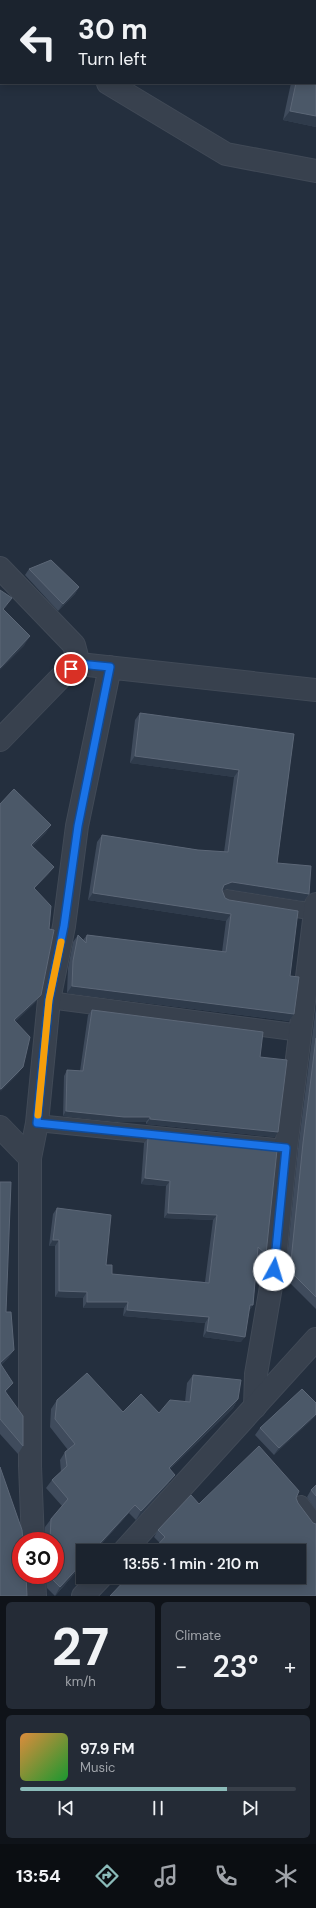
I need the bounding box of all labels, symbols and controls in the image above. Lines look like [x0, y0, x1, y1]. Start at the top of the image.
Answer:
text: 30 m [78, 11, 148, 48]
icon: left [12, 16, 64, 68]
text: Turn left [78, 47, 147, 71]
pin [54, 652, 88, 686]
icon: arrive [60, 658, 82, 680]
position arrow [253, 1249, 295, 1291]
speed limit sign: 30 [12, 1532, 64, 1584]
text: 13:55 · 1 min · 210 m [123, 1554, 259, 1574]
text: 27 [52, 1613, 109, 1681]
text: Climate [175, 1627, 221, 1644]
text: 23° [213, 1647, 259, 1686]
text: − [175, 1652, 187, 1681]
text: + [284, 1652, 296, 1681]
text: km/h [65, 1673, 96, 1690]
text: 97.9 FM [80, 1739, 135, 1759]
text: Music [80, 1759, 115, 1776]
icon: previous [55, 1797, 77, 1819]
icon: pause [147, 1797, 169, 1819]
icon: next [239, 1797, 261, 1819]
icon: directions [93, 1862, 121, 1890]
icon: music [152, 1862, 180, 1890]
icon: phone [212, 1862, 240, 1890]
icon: climate [272, 1862, 300, 1890]
text: 13:54 [16, 1864, 61, 1888]

